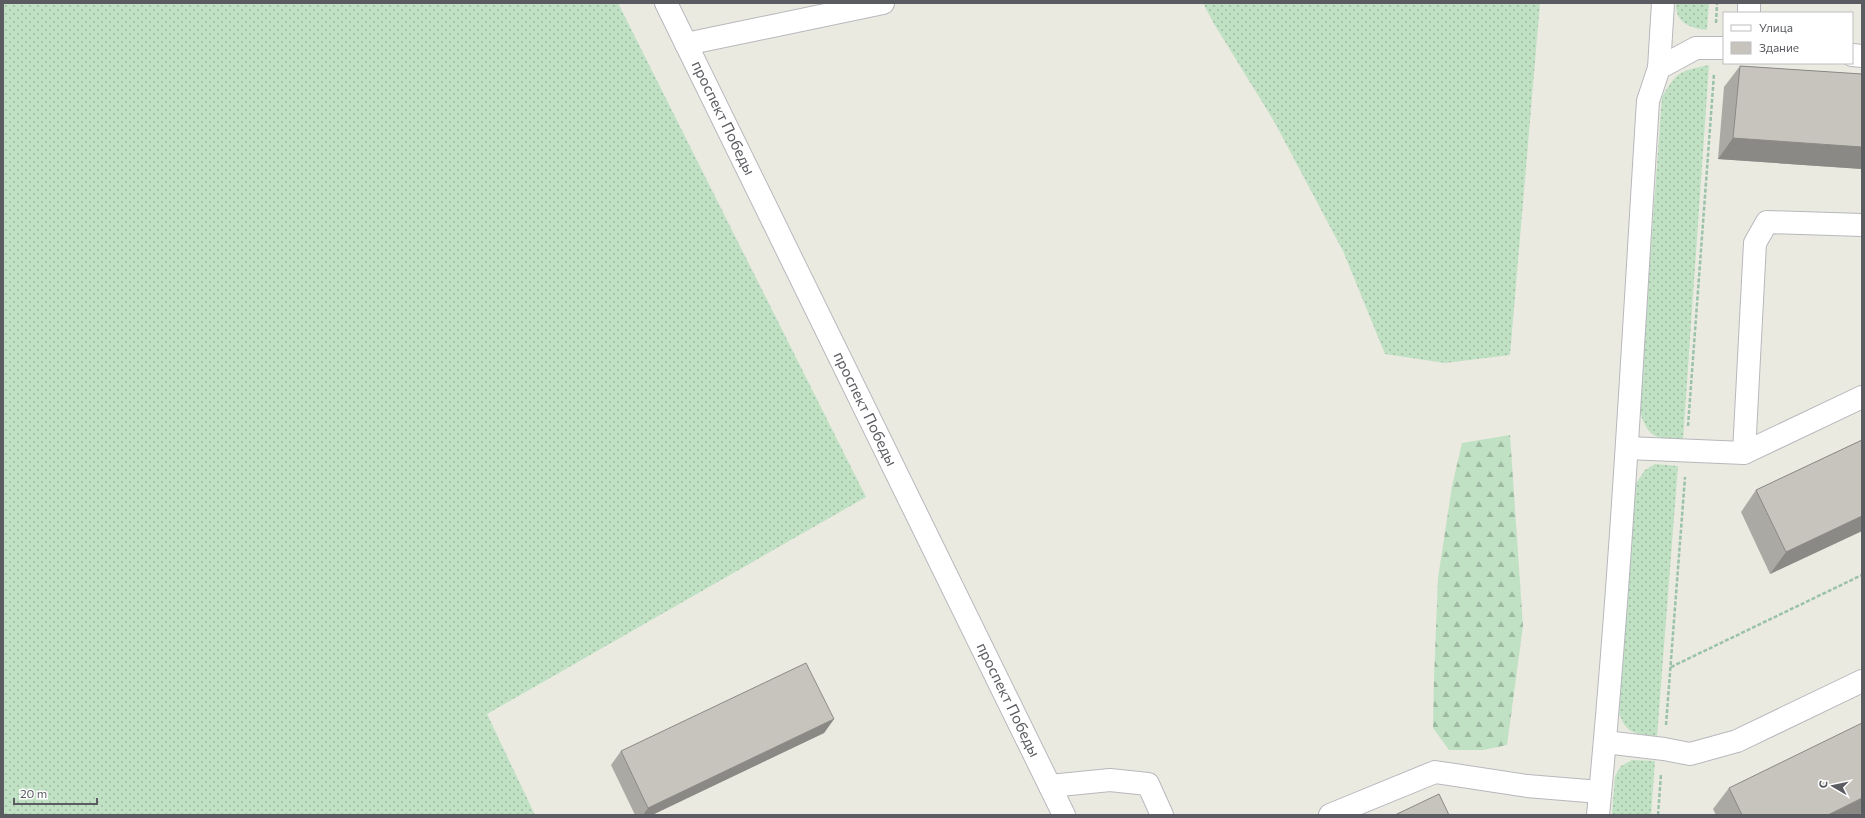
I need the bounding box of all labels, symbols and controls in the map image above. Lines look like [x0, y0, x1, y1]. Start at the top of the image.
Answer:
legend [1723, 12, 1853, 64]
text: Улица [1759, 20, 1793, 34]
text: Здание [1759, 40, 1799, 54]
street label: проспект Победы [688, 57, 759, 178]
street label: проспект Победы [830, 348, 901, 469]
street label: проспект Победы [973, 639, 1044, 760]
north arrow [1813, 766, 1853, 806]
text: С [1816, 779, 1830, 789]
scale bar [14, 780, 97, 806]
text: 20 m [20, 786, 47, 800]

